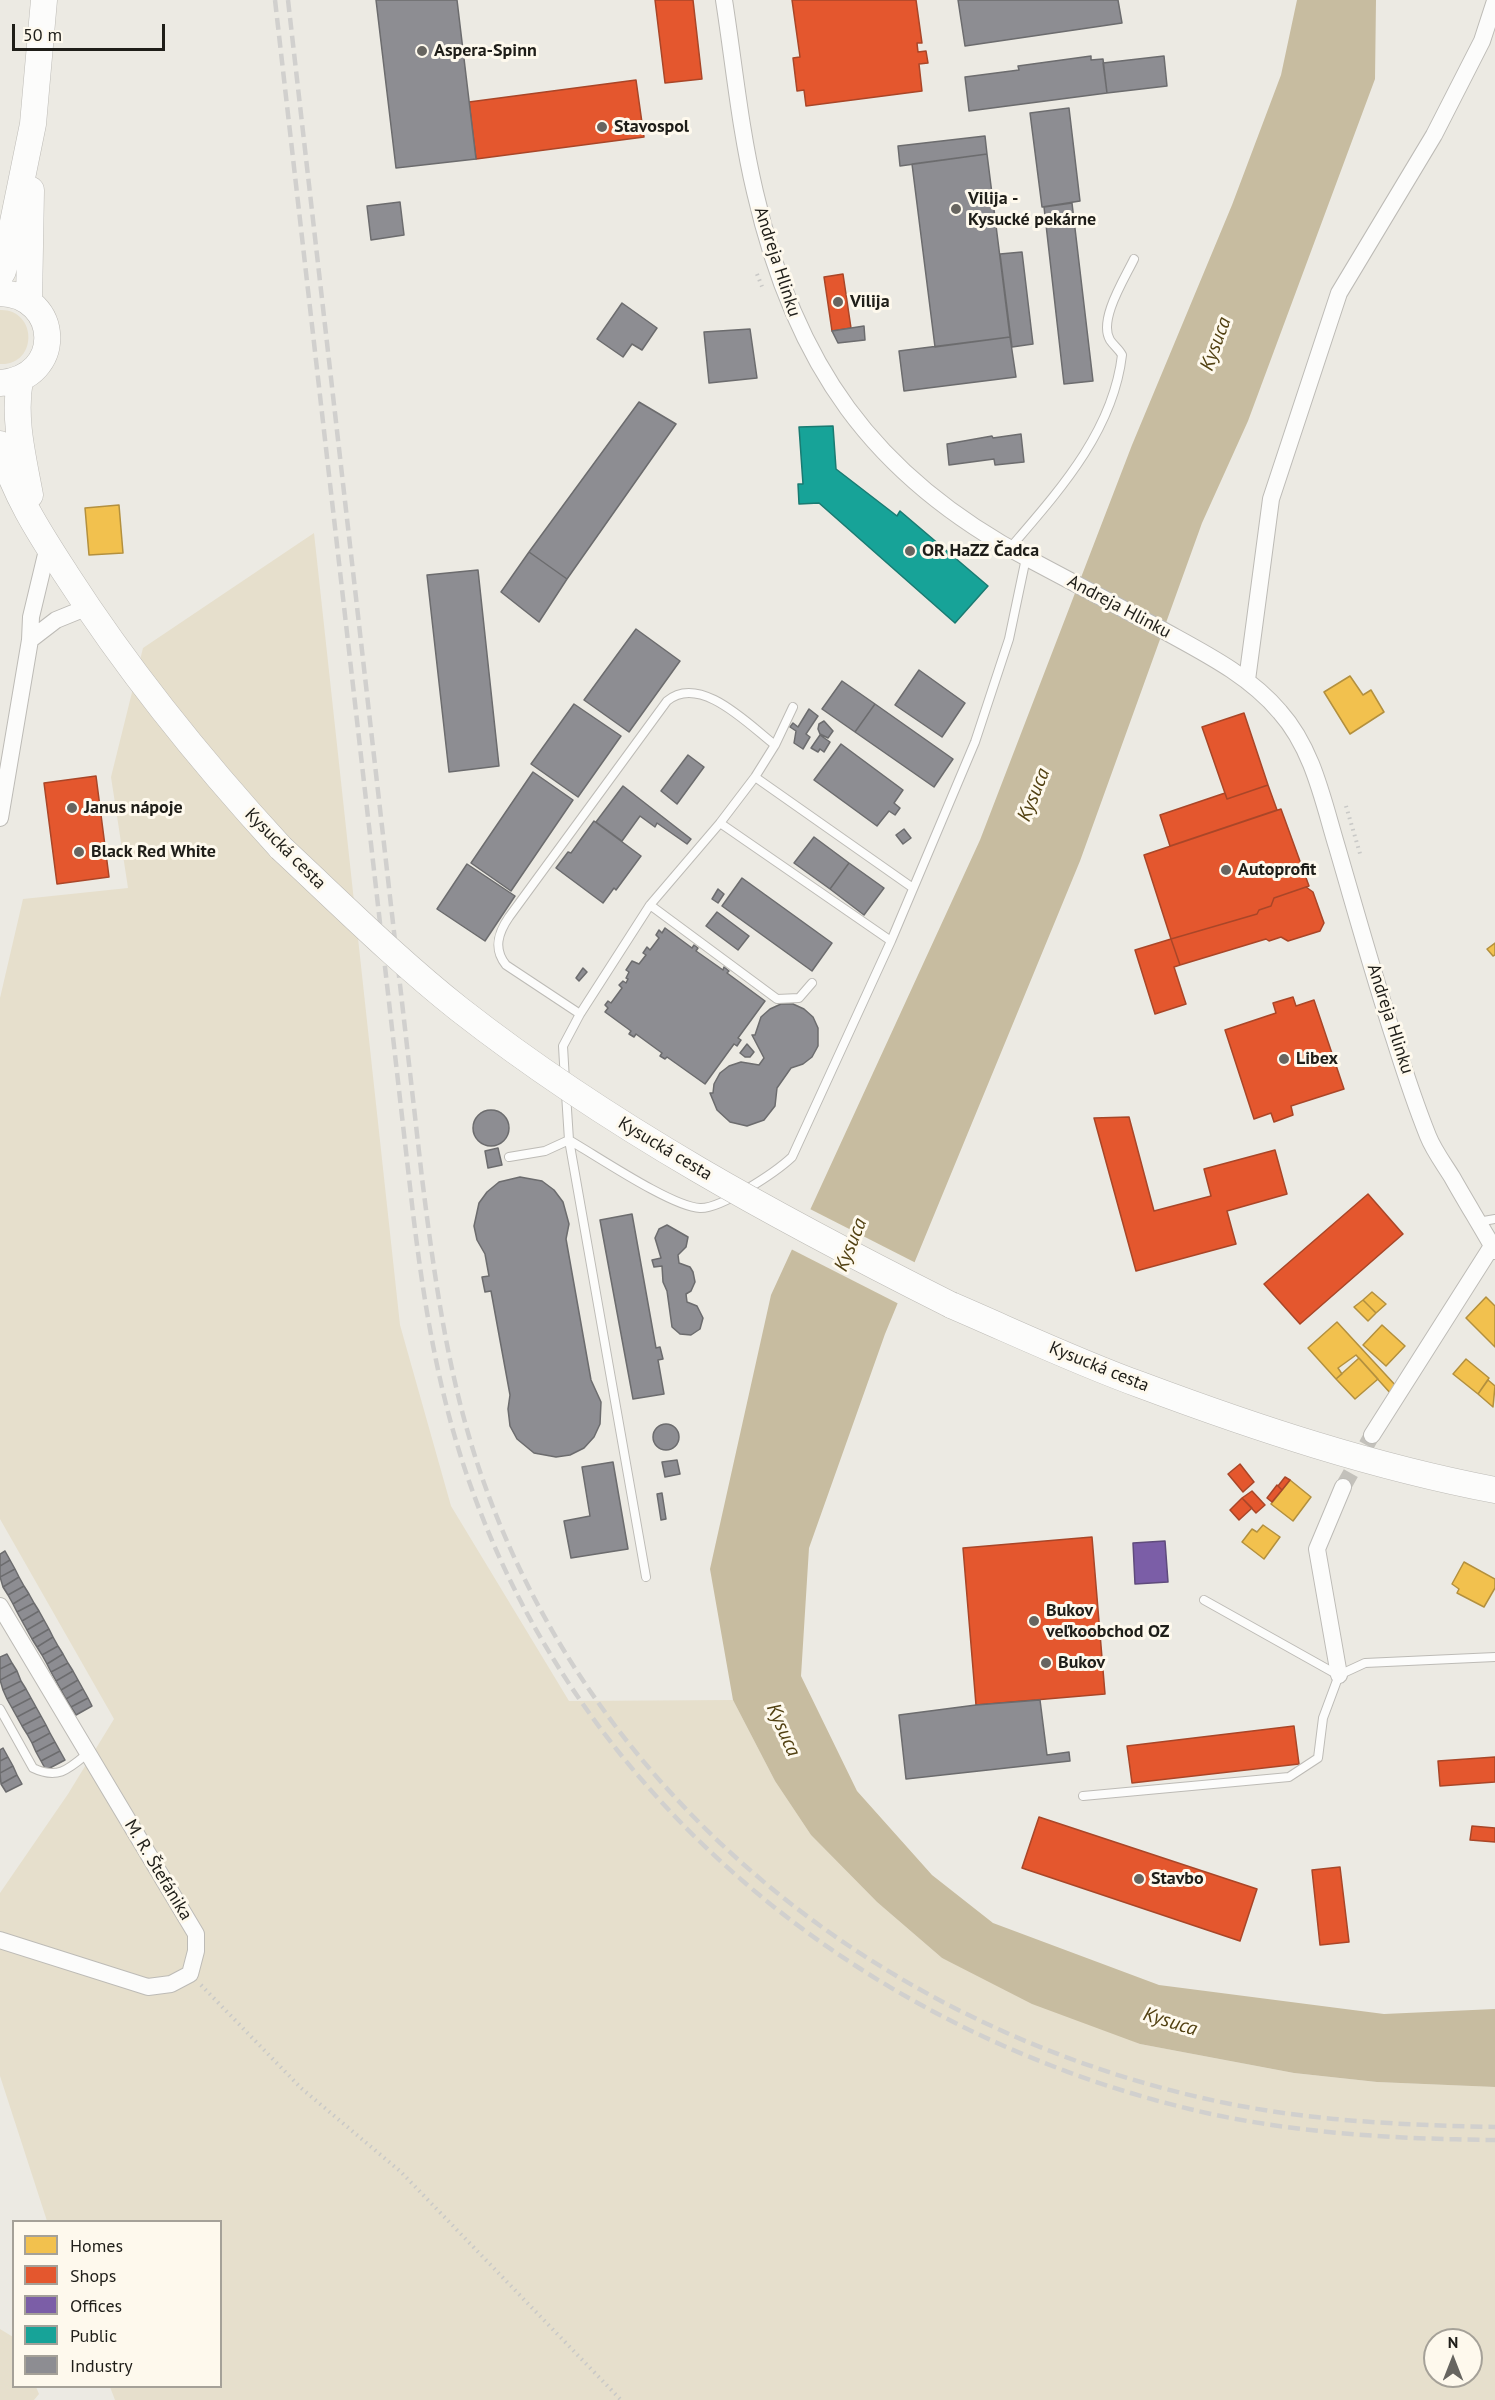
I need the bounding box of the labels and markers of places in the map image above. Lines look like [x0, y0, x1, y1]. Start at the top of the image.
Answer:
place label: Aspera-Spinn [434, 40, 537, 62]
marker: Aspera-Spinn [415, 44, 429, 58]
place label: Stavospol [614, 116, 689, 138]
marker: Stavospol [595, 120, 609, 134]
place label: Vilija - Kysucké pekárne [968, 188, 1096, 230]
marker: Vilija - Kysucké pekárne [949, 202, 963, 216]
place label: Vilija [850, 291, 890, 313]
marker: Vilija [831, 295, 845, 309]
place label: OR HaZZ Čadca [922, 540, 1039, 562]
marker: OR HaZZ Čadca [903, 544, 917, 558]
place label: Janus nápoje [84, 797, 183, 819]
marker: Janus nápoje [65, 801, 79, 815]
place label: Black Red White [91, 841, 216, 863]
marker: Black Red White [72, 845, 86, 859]
place label: Autoprofit [1238, 859, 1316, 881]
marker: Autoprofit [1219, 863, 1233, 877]
place label: Libex [1296, 1048, 1338, 1070]
marker: Libex [1277, 1052, 1291, 1066]
place label: Bukov veľkoobchod OZ [1046, 1600, 1169, 1642]
marker: Bukov veľkoobchod OZ [1027, 1614, 1041, 1628]
place label: Bukov [1058, 1652, 1105, 1674]
marker: Bukov [1039, 1656, 1053, 1670]
place label: Stavbo [1151, 1868, 1204, 1890]
marker: Stavbo [1132, 1872, 1146, 1886]

